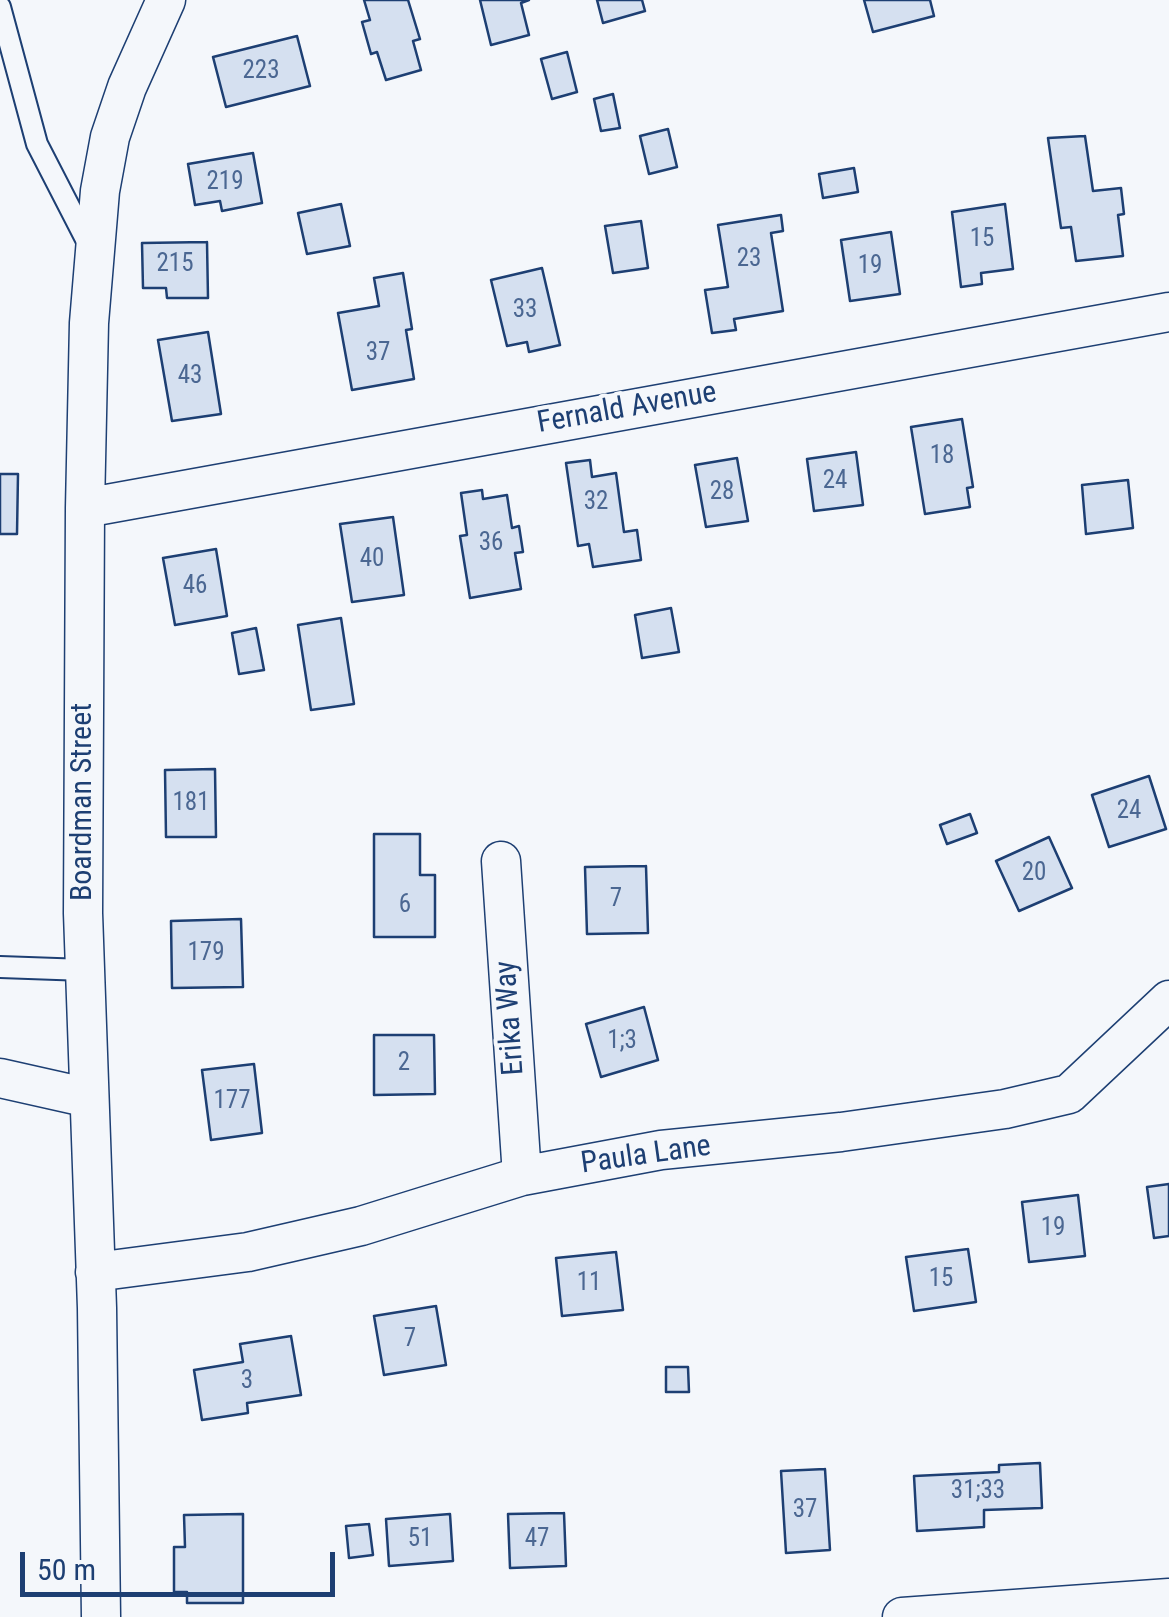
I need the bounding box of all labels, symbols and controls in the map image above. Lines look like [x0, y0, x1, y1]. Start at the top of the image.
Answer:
house number: 223 [242, 57, 280, 87]
house number: 219 [206, 168, 244, 198]
house number: 15 [970, 225, 994, 255]
house number: 23 [737, 245, 761, 275]
house number: 215 [156, 250, 194, 280]
house number: 19 [858, 252, 882, 282]
house number: 33 [513, 296, 537, 326]
house number: 37 [366, 339, 390, 369]
house number: 43 [178, 362, 202, 392]
street label: Fernald Avenue [535, 376, 719, 442]
house number: 18 [930, 442, 954, 472]
house number: 24 [823, 467, 847, 497]
house number: 28 [710, 478, 734, 508]
house number: 32 [584, 488, 608, 518]
house number: 36 [479, 529, 503, 559]
house number: 40 [360, 545, 384, 575]
house number: 46 [183, 572, 207, 602]
street label: Boardman Street [65, 703, 101, 901]
house number: 181 [172, 789, 210, 819]
house number: 24 [1117, 797, 1141, 827]
house number: 20 [1022, 859, 1046, 889]
house number: 7 [610, 885, 622, 915]
house number: 6 [399, 891, 411, 921]
house number: 179 [187, 939, 225, 969]
street label: Erika Way [489, 960, 533, 1076]
house number: 1;3 [607, 1027, 637, 1057]
house number: 2 [398, 1049, 410, 1079]
house number: 177 [213, 1087, 251, 1117]
street label: Paula Lane [579, 1129, 713, 1183]
house number: 19 [1041, 1214, 1065, 1244]
house number: 15 [929, 1265, 953, 1295]
house number: 11 [577, 1269, 601, 1299]
house number: 7 [404, 1325, 416, 1355]
house number: 3 [241, 1367, 253, 1397]
house number: 31;33 [951, 1477, 1005, 1507]
house number: 37 [793, 1496, 817, 1526]
house number: 51 [408, 1525, 432, 1555]
house number: 47 [525, 1525, 549, 1555]
scale bar [25, 1532, 340, 1594]
text: 50 m [37, 1552, 96, 1587]

